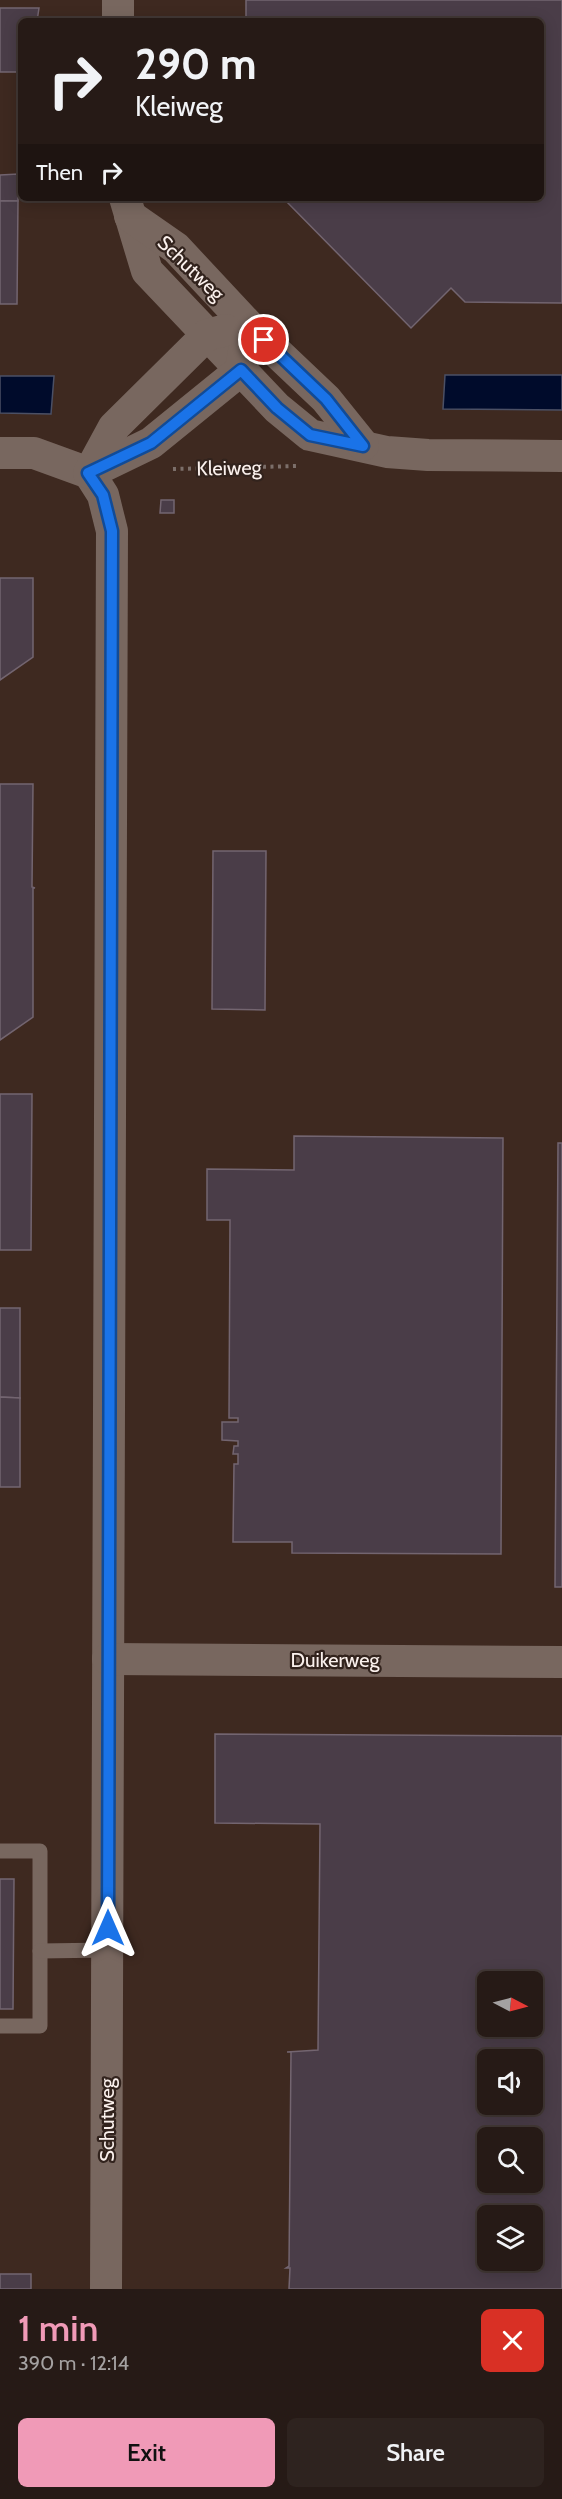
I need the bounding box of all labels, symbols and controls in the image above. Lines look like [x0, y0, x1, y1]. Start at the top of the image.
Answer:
text: 290 m [135, 38, 256, 90]
icon: right [36, 42, 114, 120]
text: Kleiweg [135, 90, 223, 123]
icon: right [95, 156, 128, 189]
text: Then [36, 159, 83, 186]
street label: Schutweg [153, 230, 230, 306]
pin [238, 314, 289, 365]
icon: arrive [247, 323, 280, 356]
street label: Kleiweg [196, 455, 263, 481]
street label: Duikerweg [291, 1648, 380, 1672]
position arrow [76, 1896, 140, 1960]
north arrow [477, 1971, 543, 2037]
map controls [477, 1971, 543, 2271]
button: sound [477, 2049, 543, 2115]
street label: Schutweg [95, 2077, 119, 2162]
button: search [477, 2127, 543, 2193]
button: layers [477, 2205, 543, 2271]
text: 1 min [18, 2306, 98, 2350]
button: close [481, 2309, 544, 2372]
text: 390 m · 12:14 [18, 2351, 129, 2375]
button: Exit [18, 2418, 275, 2487]
button: Share [287, 2418, 544, 2487]

